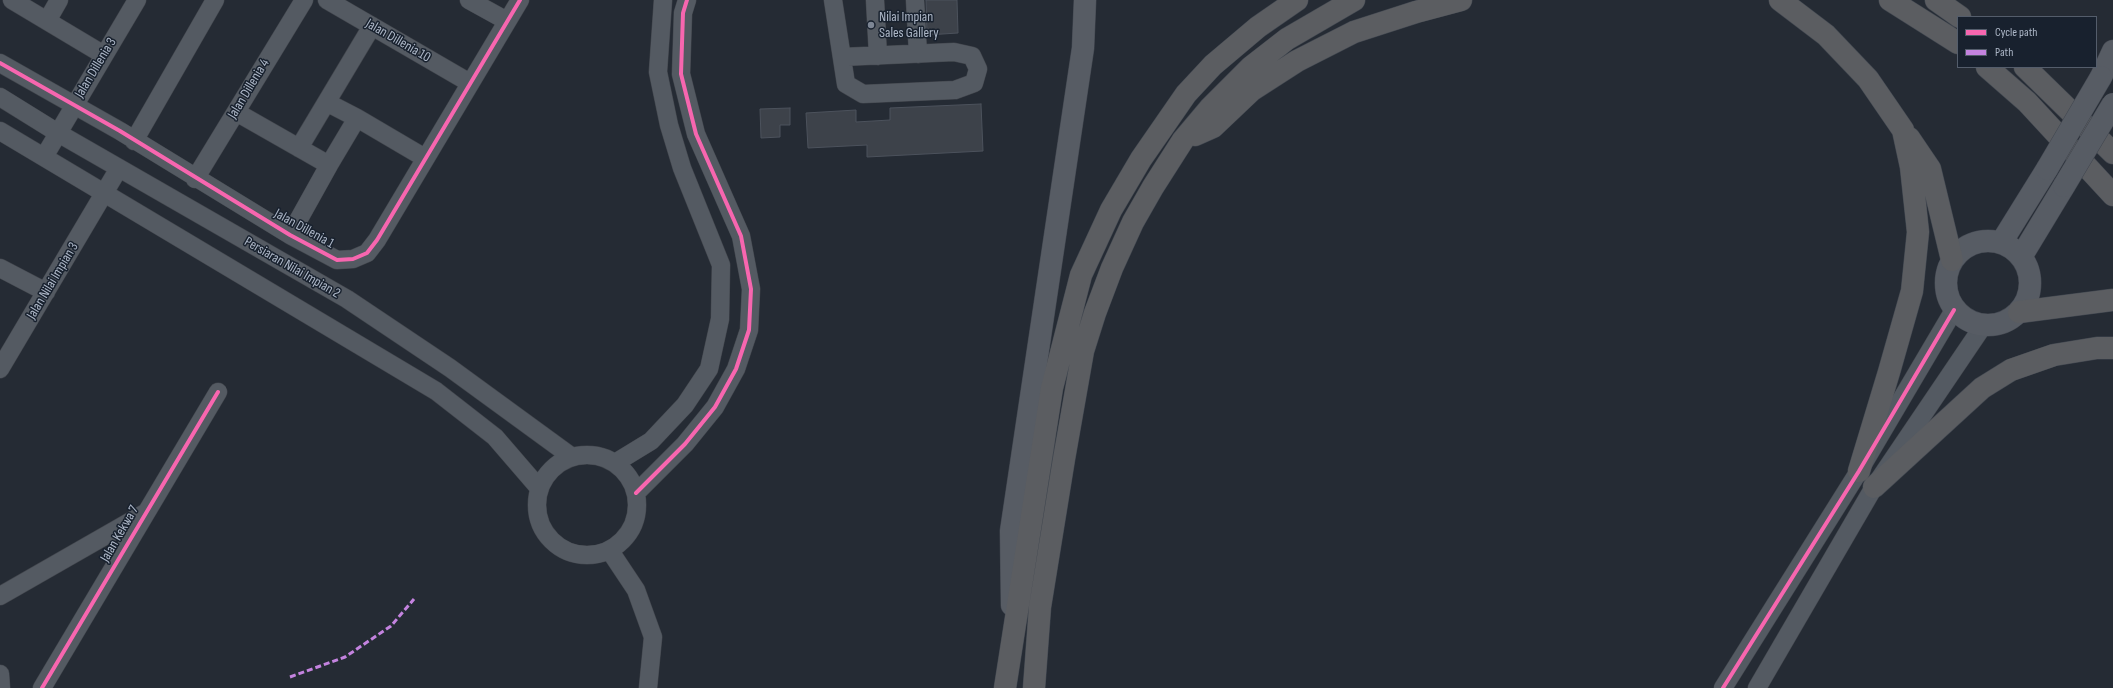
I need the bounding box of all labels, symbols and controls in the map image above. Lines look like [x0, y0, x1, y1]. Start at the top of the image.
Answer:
place label: Nilai Impian Sales Gallery [879, 9, 939, 42]
street label: Jalan Dillenia 10 [363, 16, 433, 66]
legend [1957, 16, 2097, 68]
marker: Nilai Impian Sales Gallery [866, 20, 876, 30]
text: Cycle path [1995, 25, 2037, 40]
street label: Jalan Dillenia 3 [72, 35, 120, 101]
text: Path [1995, 45, 2013, 60]
street label: Jalan Dillenia 4 [225, 56, 273, 122]
street label: Jalan Dillenia 1 [271, 206, 337, 252]
street label: Persiaran Nilai Impian 2 [241, 234, 343, 302]
street label: Jalan Nilai Impian 3 [23, 240, 83, 322]
street label: Jalan Kekwa 7 [97, 503, 143, 565]

